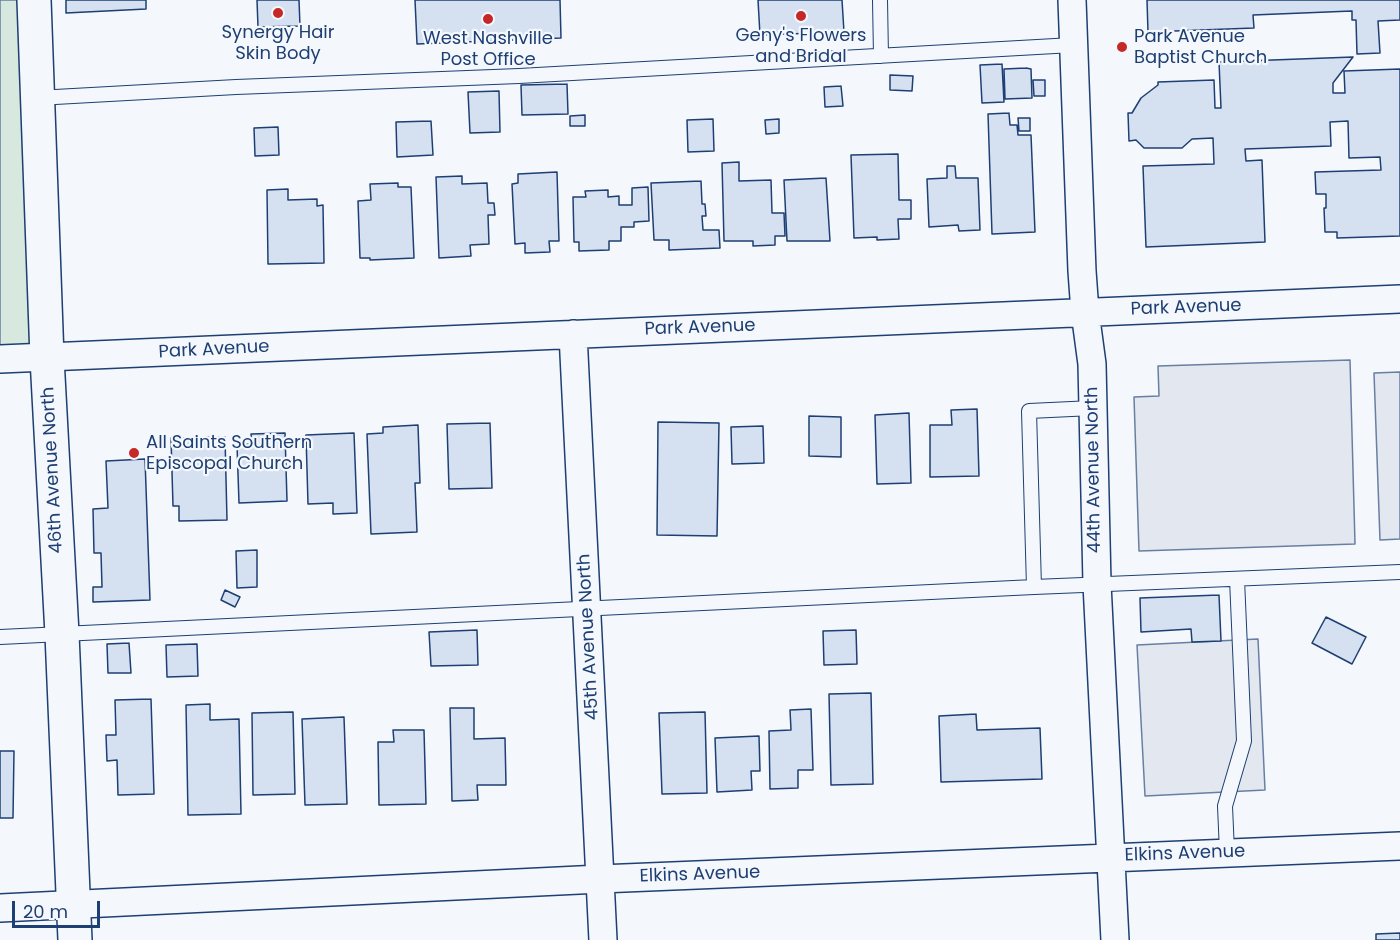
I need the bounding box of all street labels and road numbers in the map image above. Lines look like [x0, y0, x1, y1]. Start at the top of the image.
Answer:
street label: Park Avenue [1130, 295, 1242, 321]
street label: Park Avenue [644, 315, 756, 341]
street label: Park Avenue [158, 336, 270, 364]
street label: 46th Avenue North [38, 386, 68, 554]
street label: 44th Avenue North [1082, 386, 1106, 554]
street label: 45th Avenue North [574, 553, 604, 721]
street label: Elkins Avenue [1124, 841, 1246, 867]
street label: Elkins Avenue [639, 862, 761, 888]

